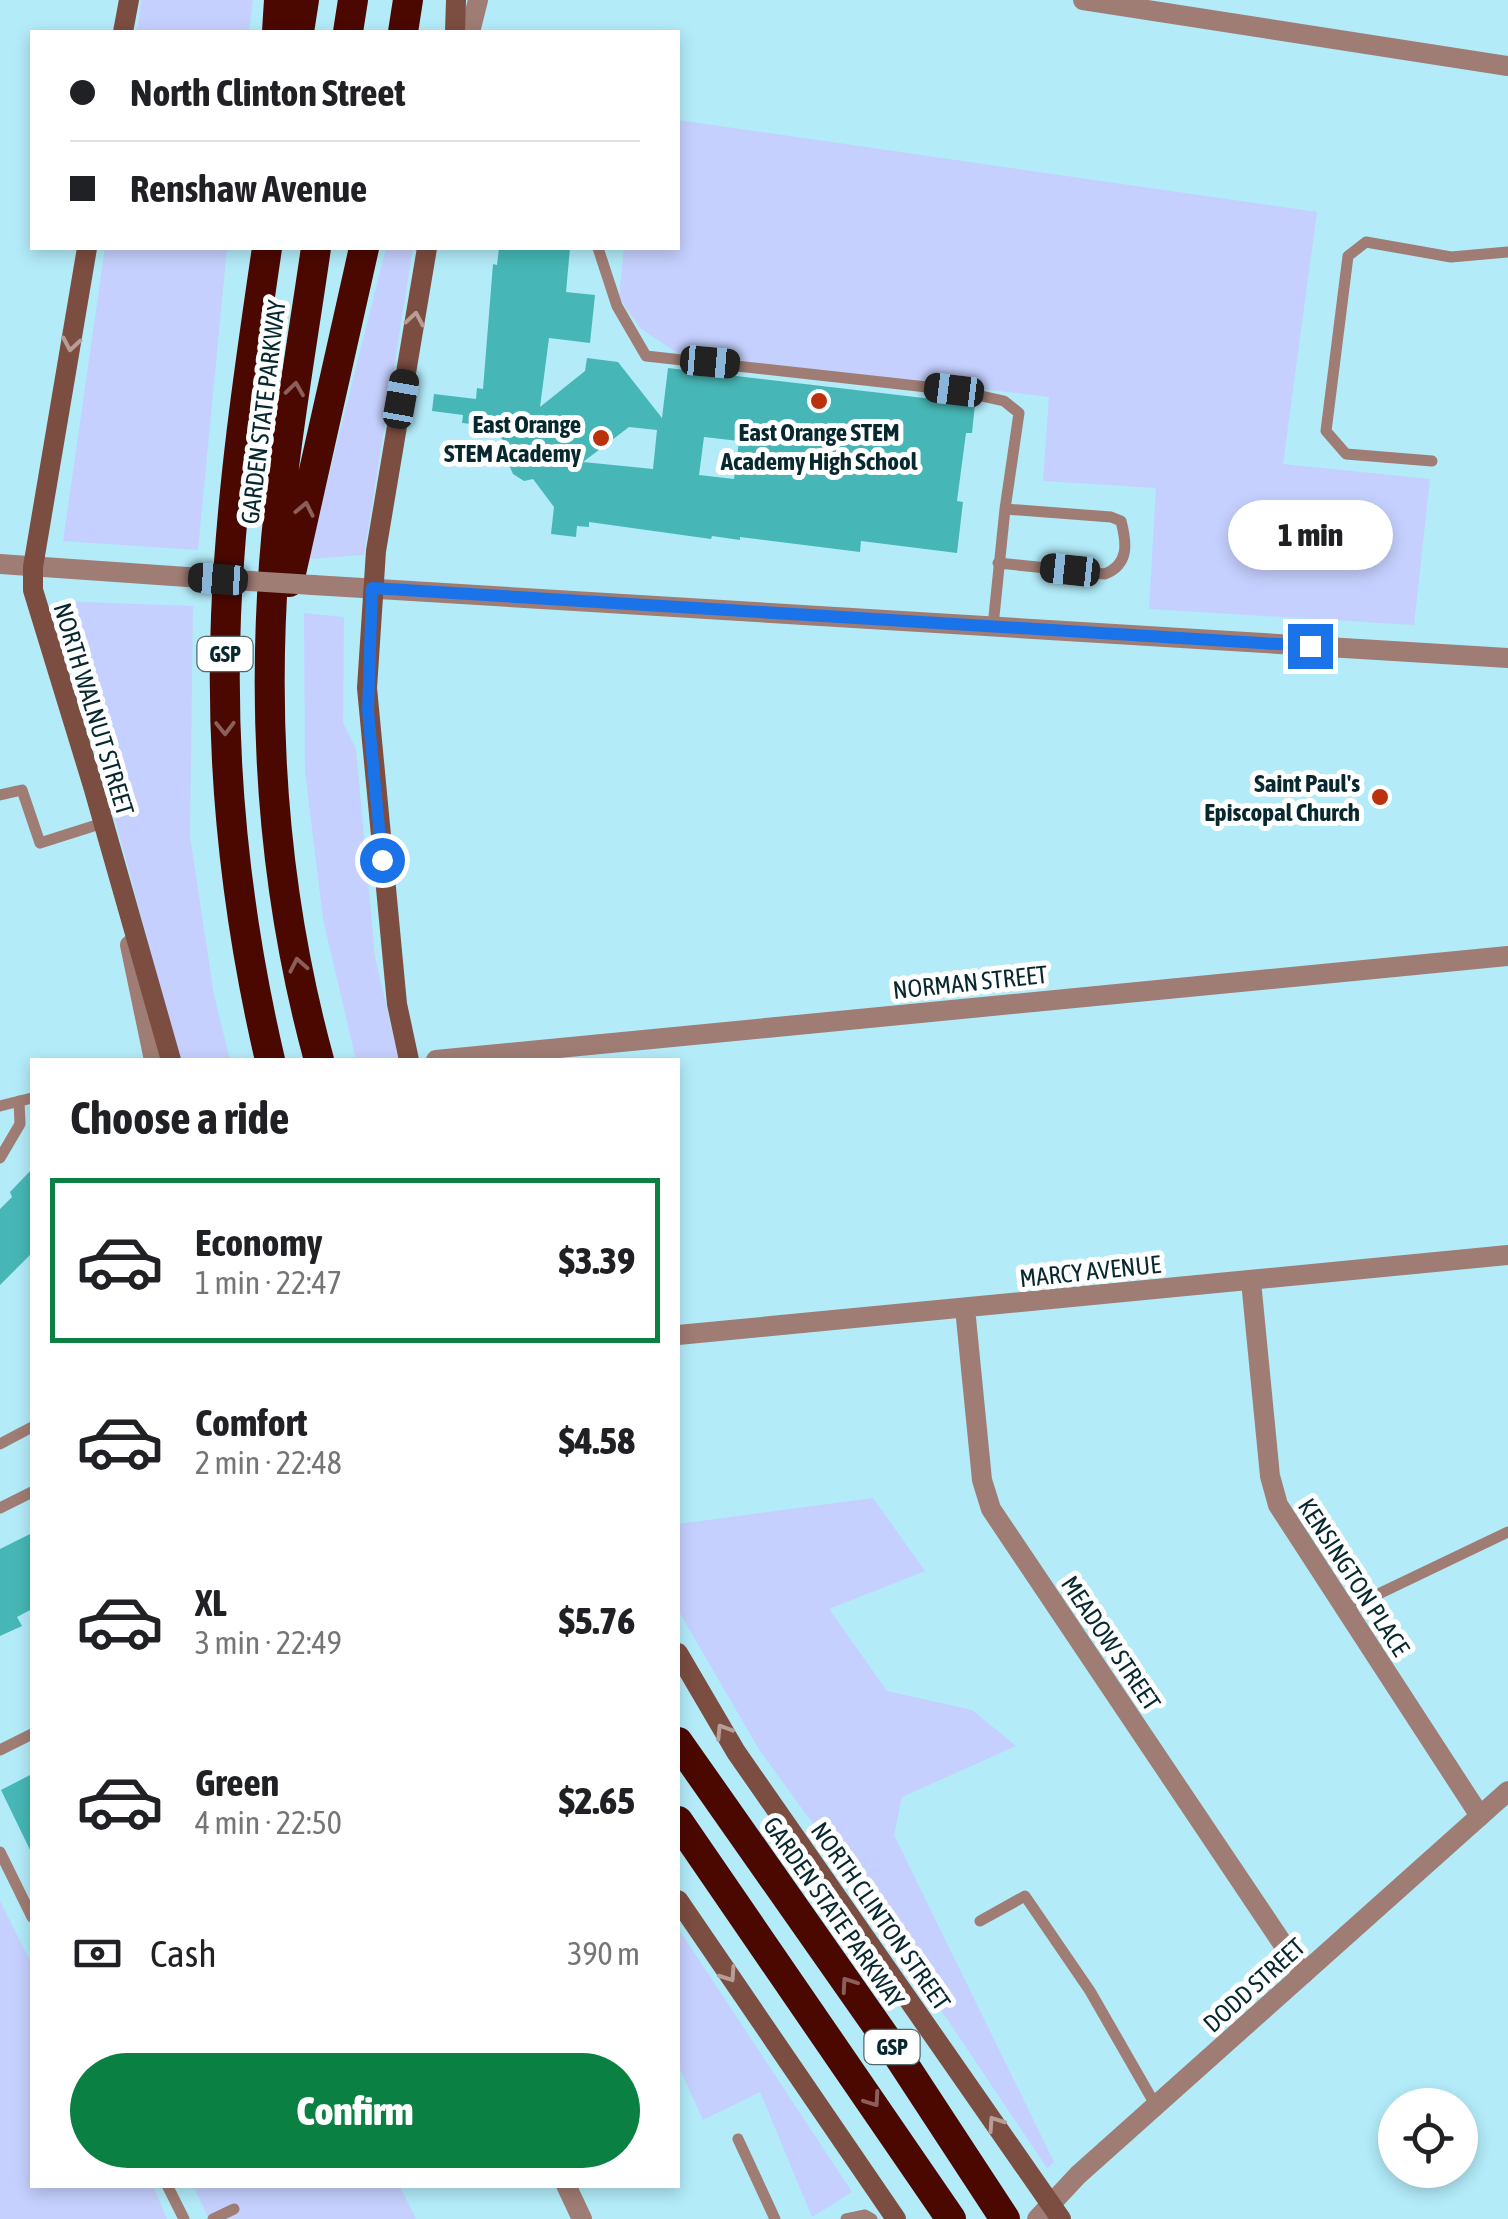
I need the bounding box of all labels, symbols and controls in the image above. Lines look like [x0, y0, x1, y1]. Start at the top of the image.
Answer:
text: North Clinton Street [130, 71, 405, 114]
text: Renshaw Avenue [130, 167, 367, 210]
street label: GARDEN STATE PARKWAY [235, 298, 291, 526]
one-way arrow [404, 311, 425, 327]
one-way arrow [61, 335, 82, 352]
car [679, 344, 741, 380]
car [381, 367, 421, 431]
car [922, 371, 986, 409]
one-way arrow [284, 381, 305, 398]
marker: East Orange STEM Academy High School [808, 390, 830, 412]
place label: East Orange STEM Academy [444, 410, 582, 467]
place label: East Orange STEM Academy High School [720, 418, 918, 475]
marker: East Orange STEM Academy [590, 427, 612, 449]
one-way arrow [293, 501, 314, 518]
callout: 1 min [1228, 501, 1392, 571]
text: 1 min [1278, 516, 1343, 553]
car [1039, 552, 1101, 588]
car [187, 562, 249, 596]
street label: NORTH WALNUT STREET [48, 599, 140, 819]
route end [1288, 624, 1333, 669]
road number: GSP [198, 637, 252, 671]
one-way arrow [215, 720, 236, 736]
place label: Saint Paul's Episcopal Church [1204, 769, 1360, 826]
marker: Saint Paul's Episcopal Church [1369, 786, 1391, 808]
route start [360, 838, 405, 883]
one-way arrow [288, 957, 309, 974]
street label: NORMAN STREET [891, 960, 1049, 1004]
text: Choose a ride [70, 1092, 289, 1144]
icon: car [75, 1216, 165, 1306]
text: Economy [195, 1221, 322, 1264]
text: $3.39 [559, 1239, 635, 1282]
street label: MARCY AVENUE [1018, 1250, 1162, 1292]
text: 1 min · 22:47 [195, 1264, 342, 1301]
icon: car [75, 1396, 165, 1486]
text: Comfort [195, 1401, 307, 1444]
text: $4.58 [559, 1419, 635, 1462]
text: 2 min · 22:48 [195, 1444, 342, 1481]
street label: KENSINGTON PLACE [1293, 1493, 1415, 1661]
street label: MEADOW STREET [1056, 1571, 1166, 1715]
icon: car [75, 1576, 165, 1666]
text: XL [195, 1581, 227, 1624]
text: $5.76 [559, 1599, 635, 1642]
text: 3 min · 22:49 [195, 1624, 342, 1661]
one-way arrow [716, 1724, 735, 1742]
icon: car [75, 1756, 165, 1846]
text: Green [195, 1761, 279, 1804]
text: $2.65 [559, 1779, 635, 1822]
text: 4 min · 22:50 [195, 1804, 342, 1841]
street label: GARDEN STATE PARKWAY [758, 1812, 910, 2012]
street label: NORTH CLINTON STREET [806, 1817, 956, 2015]
icon: cash [70, 1926, 125, 1981]
text: Cash [150, 1932, 217, 1975]
street label: DODD STREET [1198, 1932, 1310, 2038]
text: 390 m [567, 1935, 640, 1972]
one-way arrow [716, 1964, 735, 1982]
one-way arrow [842, 1977, 860, 1995]
road number: GSP [864, 2030, 920, 2064]
button: Confirm [70, 2053, 640, 2168]
map controls [1378, 2088, 1478, 2188]
button: locate [1378, 2088, 1478, 2188]
one-way arrow [861, 2089, 879, 2108]
one-way arrow [989, 2116, 1008, 2134]

